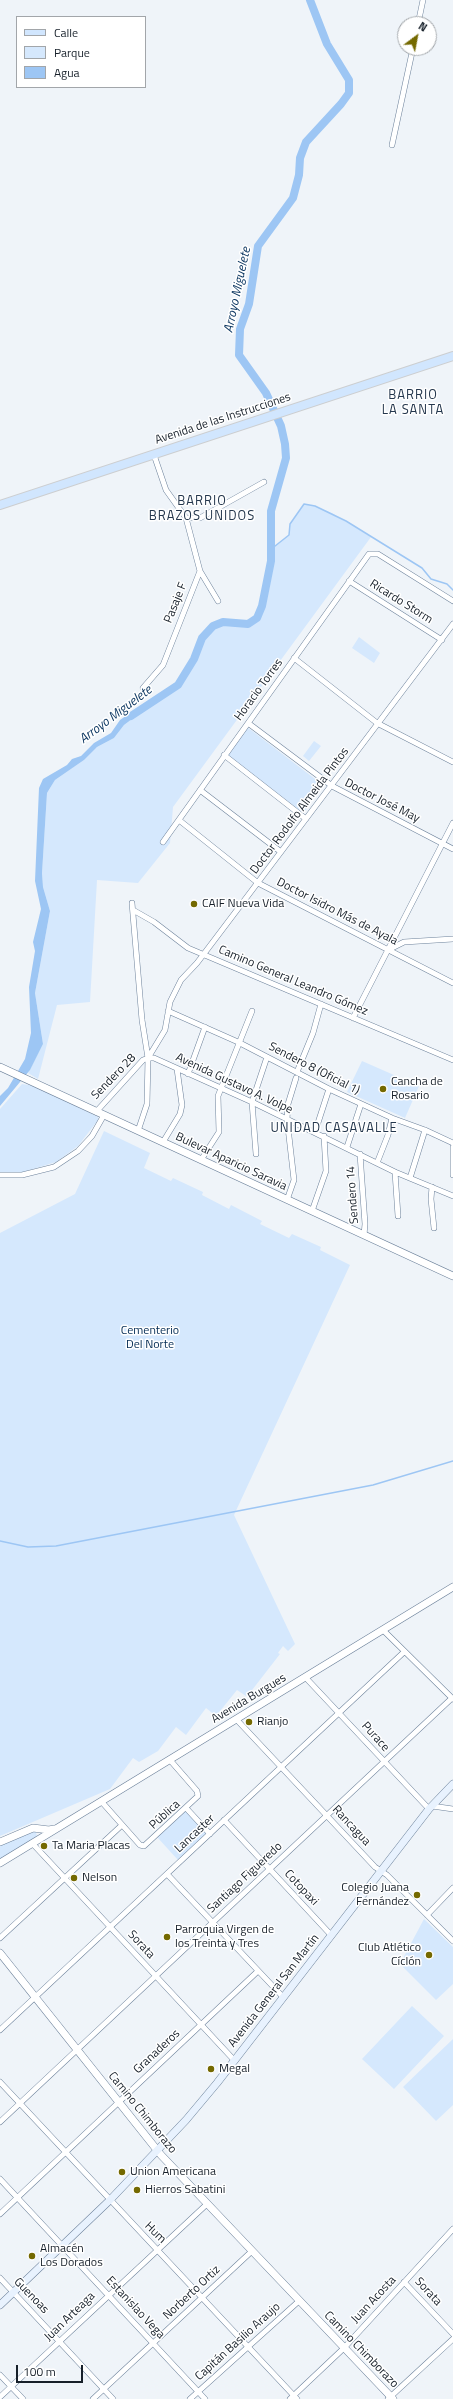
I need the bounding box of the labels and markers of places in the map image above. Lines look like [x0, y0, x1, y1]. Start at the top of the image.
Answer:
place label: CAIF Nueva Vida [202, 897, 284, 911]
marker: CAIF Nueva Vida [189, 899, 199, 909]
place label: Cancha de Rosario [391, 1075, 443, 1103]
marker: Cancha de Rosario [378, 1084, 388, 1094]
place label: Rianjo [257, 1715, 288, 1729]
marker: Rianjo [244, 1717, 254, 1727]
place label: Ta Maria Placas [52, 1839, 130, 1853]
marker: Ta Maria Placas [39, 1841, 49, 1851]
place label: Nelson [82, 1871, 117, 1885]
marker: Nelson [69, 1873, 79, 1883]
place label: Colegio Juana Fernández [341, 1881, 409, 1909]
marker: Colegio Juana Fernández [412, 1890, 422, 1900]
place label: Parroquia Virgen de los Treinta y Tres [175, 1923, 274, 1951]
marker: Parroquia Virgen de los Treinta y Tres [162, 1932, 172, 1942]
place label: Club Atlético Cíclón [358, 1941, 421, 1969]
marker: Club Atlético Cíclón [424, 1950, 434, 1960]
place label: Megal [219, 2062, 250, 2076]
marker: Megal [206, 2064, 216, 2074]
place label: Union Americana [130, 2165, 216, 2179]
marker: Union Americana [117, 2167, 127, 2177]
place label: Hierros Sabatini [145, 2183, 225, 2197]
marker: Hierros Sabatini [132, 2185, 142, 2195]
place label: Almacén Los Dorados [40, 2242, 103, 2270]
marker: Almacén Los Dorados [27, 2251, 37, 2261]

